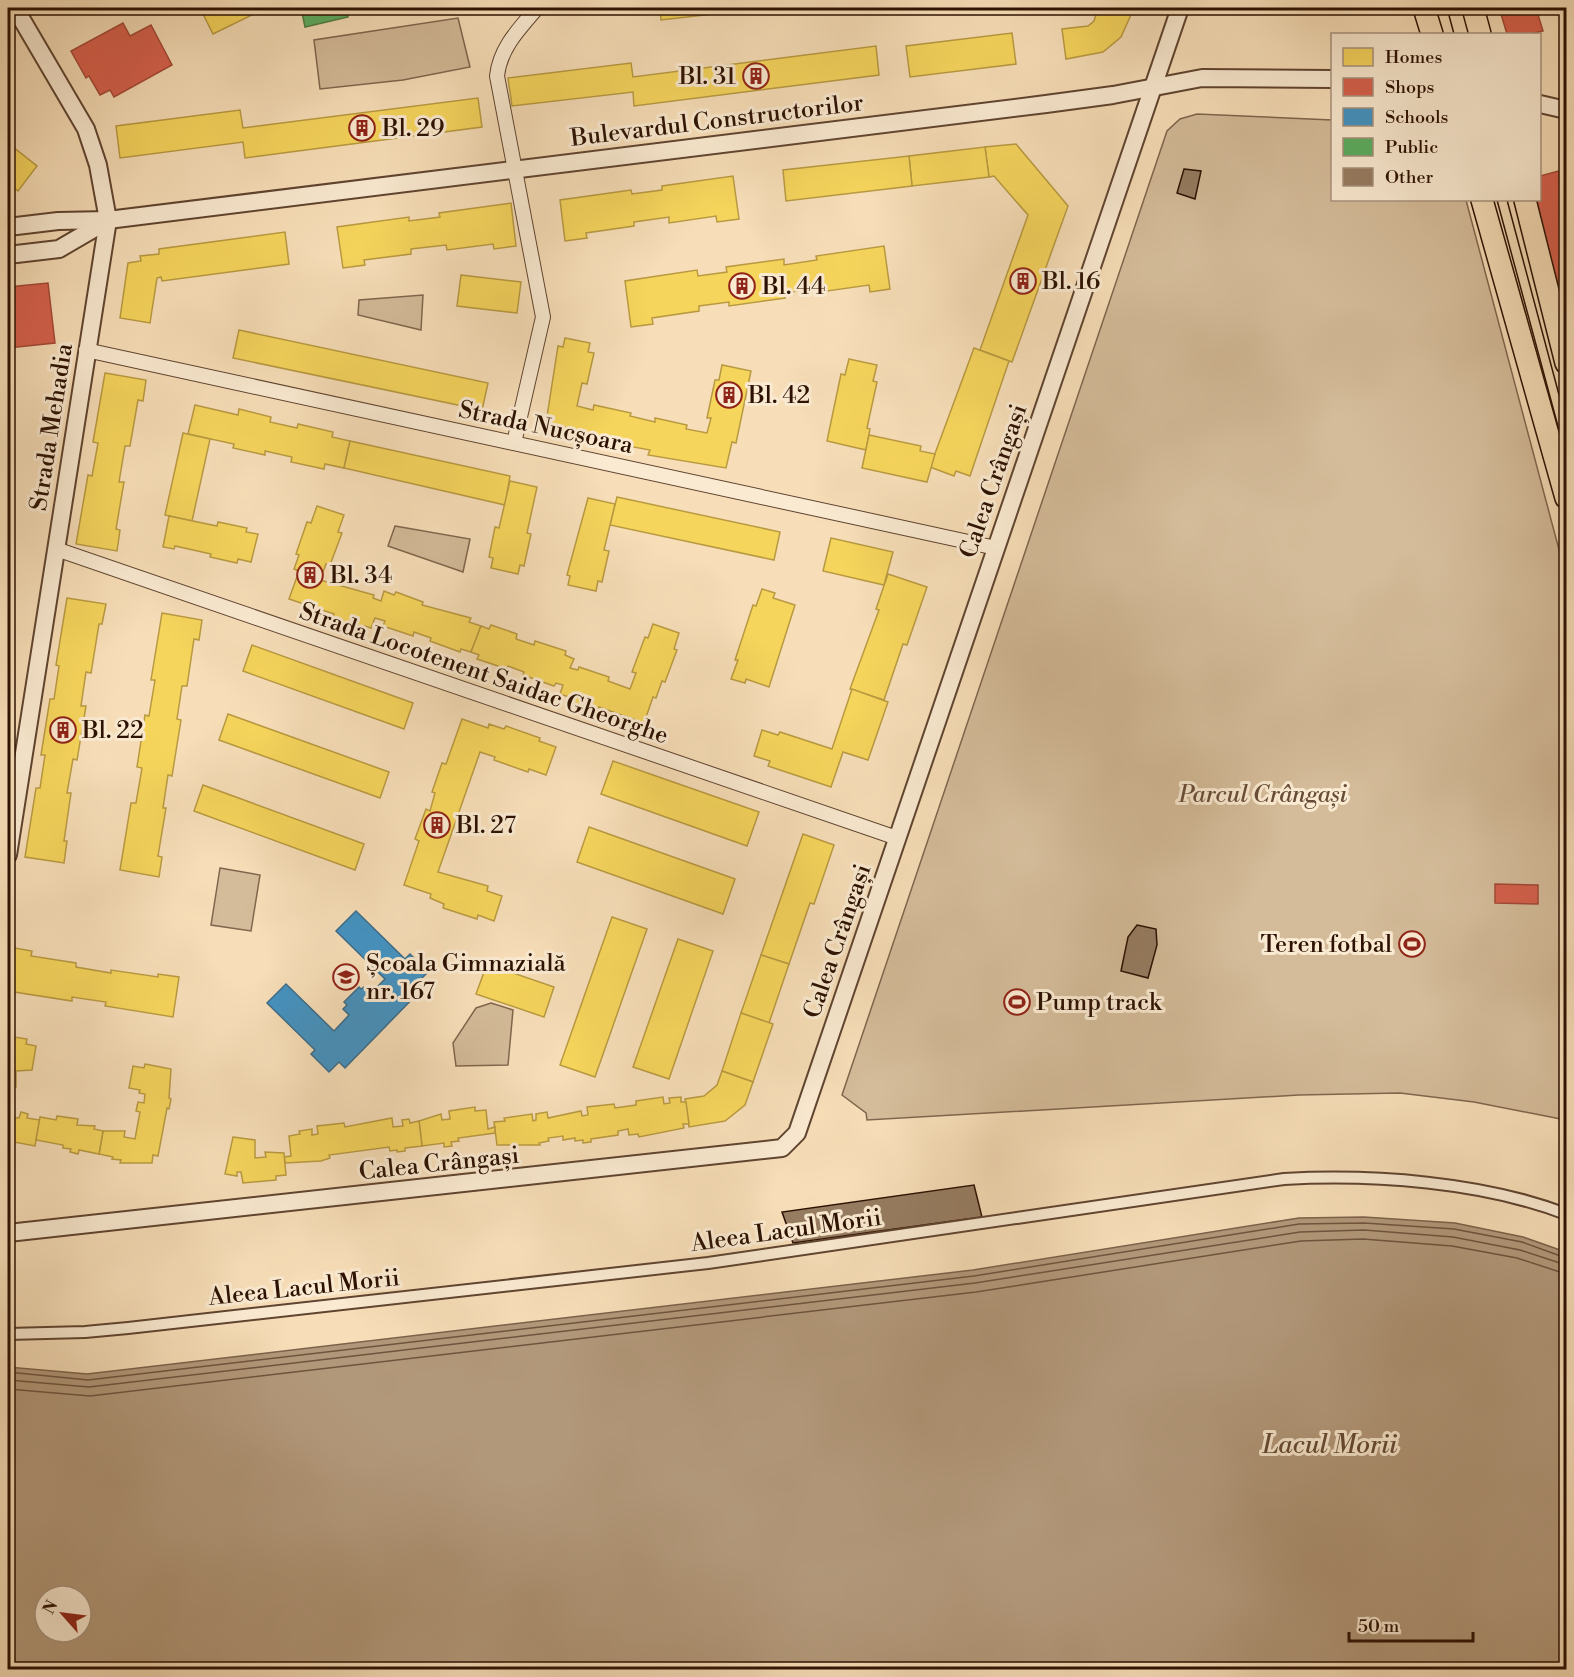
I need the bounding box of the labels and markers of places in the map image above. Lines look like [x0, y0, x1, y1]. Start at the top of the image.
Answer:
building icon: Bl. 31 [741, 61, 771, 91]
place label: Bl. 31 [678, 62, 737, 92]
building icon: Bl. 29 [347, 113, 377, 143]
place label: Bl. 29 [381, 114, 445, 144]
building icon: Bl. 16 [1008, 266, 1038, 296]
place label: Bl. 16 [1041, 267, 1100, 297]
building icon: Bl. 44 [727, 271, 757, 301]
place label: Bl. 44 [761, 272, 825, 302]
building icon: Bl. 42 [714, 380, 744, 410]
place label: Bl. 42 [747, 381, 810, 411]
building icon: Bl. 34 [295, 560, 325, 590]
place label: Bl. 34 [329, 561, 392, 591]
building icon: Bl. 22 [48, 715, 78, 745]
place label: Bl. 22 [81, 716, 144, 746]
building icon: Bl. 27 [422, 810, 452, 840]
place label: Bl. 27 [455, 811, 516, 841]
sports icon: Teren fotbal [1397, 929, 1427, 959]
place label: Teren fotbal [1260, 930, 1392, 960]
place label: Școala Gimnazială nr. 167 [366, 949, 566, 1007]
school or university icon: Școala Gimnazială nr. 167 [331, 962, 361, 992]
sports icon: Pump track [1002, 987, 1032, 1017]
place label: Pump track [1036, 988, 1163, 1018]

